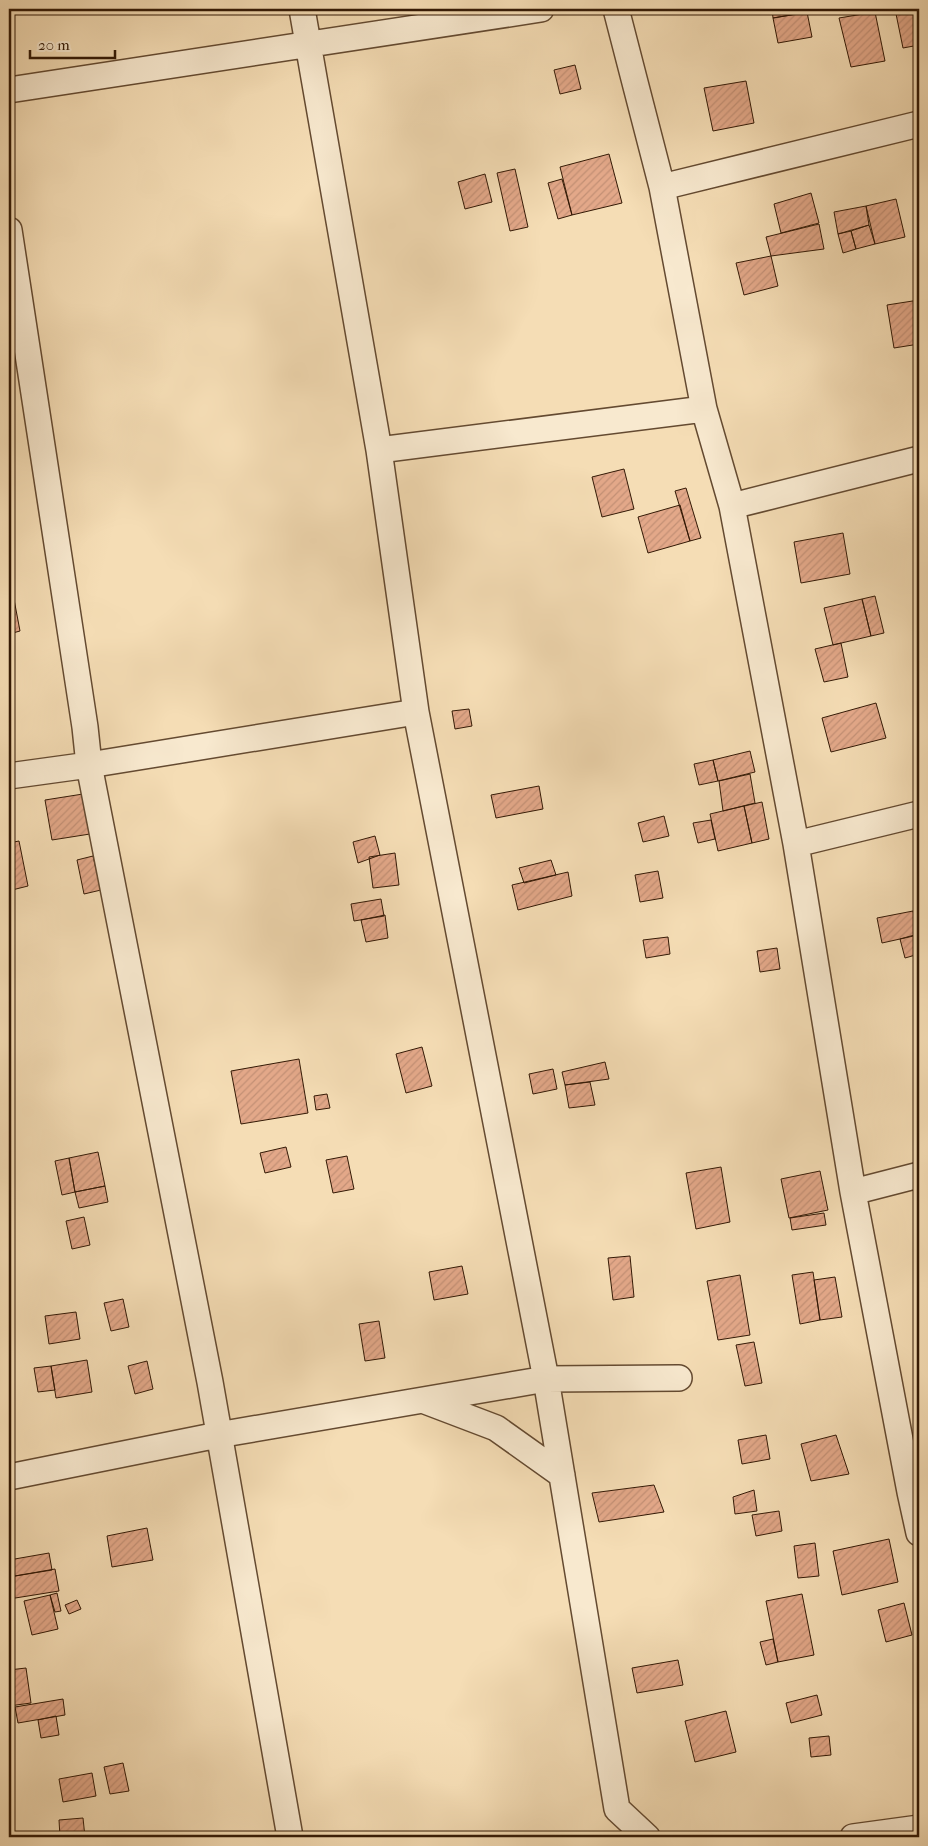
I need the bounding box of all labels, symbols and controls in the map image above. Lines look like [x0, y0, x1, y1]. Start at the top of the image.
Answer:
scale bar [30, 28, 115, 60]
text: 20 m [38, 36, 70, 54]

